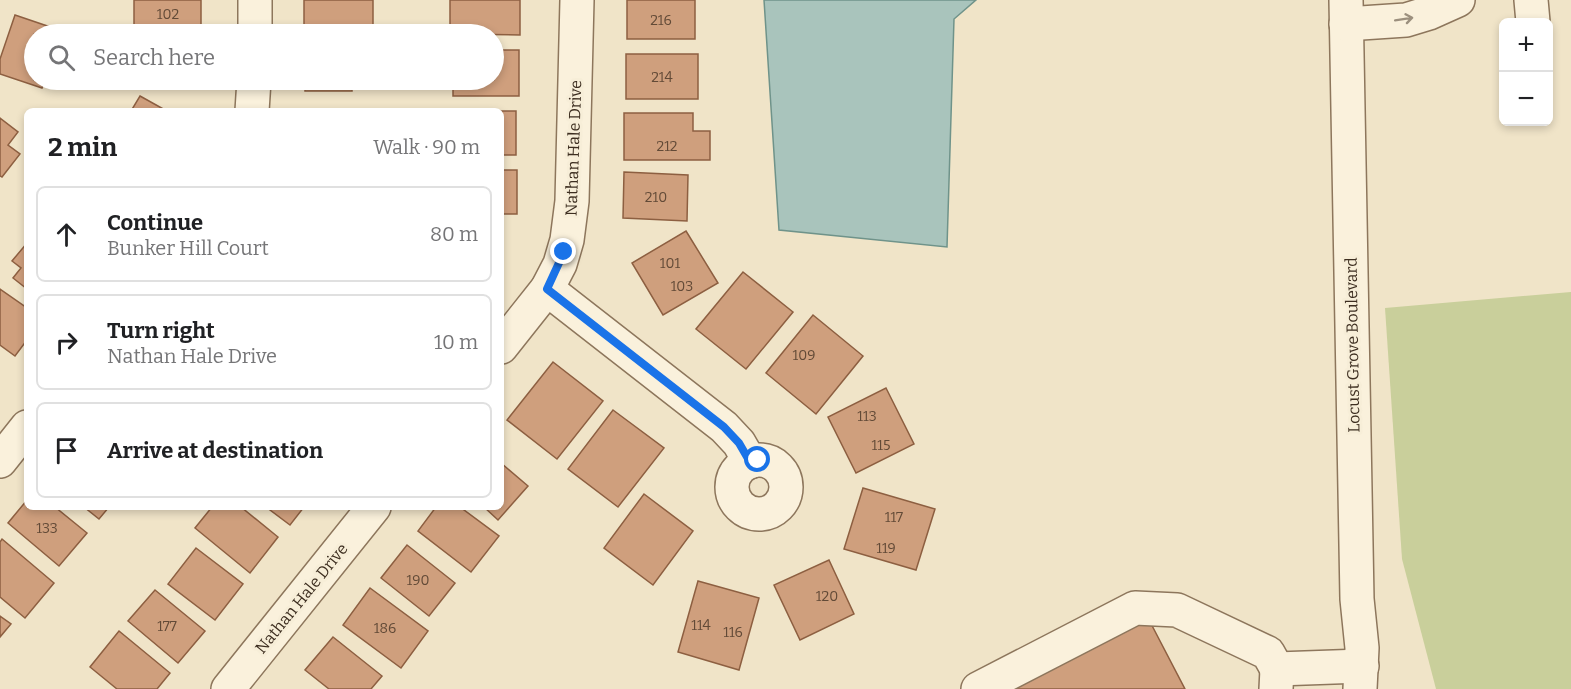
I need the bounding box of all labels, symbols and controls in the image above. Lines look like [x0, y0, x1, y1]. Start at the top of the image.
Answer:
house number: 102 [157, 6, 179, 23]
house number: 216 [650, 12, 672, 29]
one-way arrow [1393, 14, 1413, 25]
map controls [1499, 18, 1553, 126]
button: + [1499, 18, 1553, 72]
search box [24, 24, 504, 90]
icon: search [45, 41, 78, 74]
text: Search here [93, 44, 215, 71]
house number: 214 [651, 69, 673, 86]
button: − [1499, 72, 1553, 126]
street label: Nathan Hale Drive [562, 80, 585, 216]
text: 2 min [48, 132, 117, 163]
text: Walk · 90 m [373, 135, 480, 159]
house number: 212 [657, 138, 677, 155]
house number: 210 [645, 189, 667, 206]
text: Continue [107, 209, 203, 236]
icon: ahead [50, 218, 83, 251]
text: 80 m [430, 222, 478, 246]
text: Bunker Hill Court [107, 236, 269, 260]
route end [550, 238, 576, 264]
house number: 101 [660, 255, 680, 272]
street label: Locust Grove Boulevard [1341, 257, 1364, 433]
house number: 103 [671, 278, 693, 295]
text: Turn right [107, 317, 215, 344]
icon: right [50, 326, 83, 359]
text: 10 m [434, 330, 478, 354]
text: Nathan Hale Drive [107, 344, 277, 368]
house number: 109 [793, 347, 815, 364]
house number: 113 [857, 408, 877, 425]
icon: arrive [50, 434, 83, 467]
text: Arrive at destination [107, 437, 323, 464]
house number: 115 [872, 437, 890, 454]
route start [744, 446, 770, 472]
house number: 117 [885, 509, 903, 526]
house number: 133 [36, 520, 58, 537]
street label: Nathan Hale Drive [251, 539, 352, 657]
house number: 119 [876, 540, 896, 557]
house number: 190 [407, 572, 429, 589]
house number: 120 [816, 588, 838, 605]
house number: 114 [691, 617, 711, 634]
house number: 177 [157, 618, 177, 635]
house number: 186 [374, 620, 396, 637]
house number: 116 [723, 624, 743, 641]

